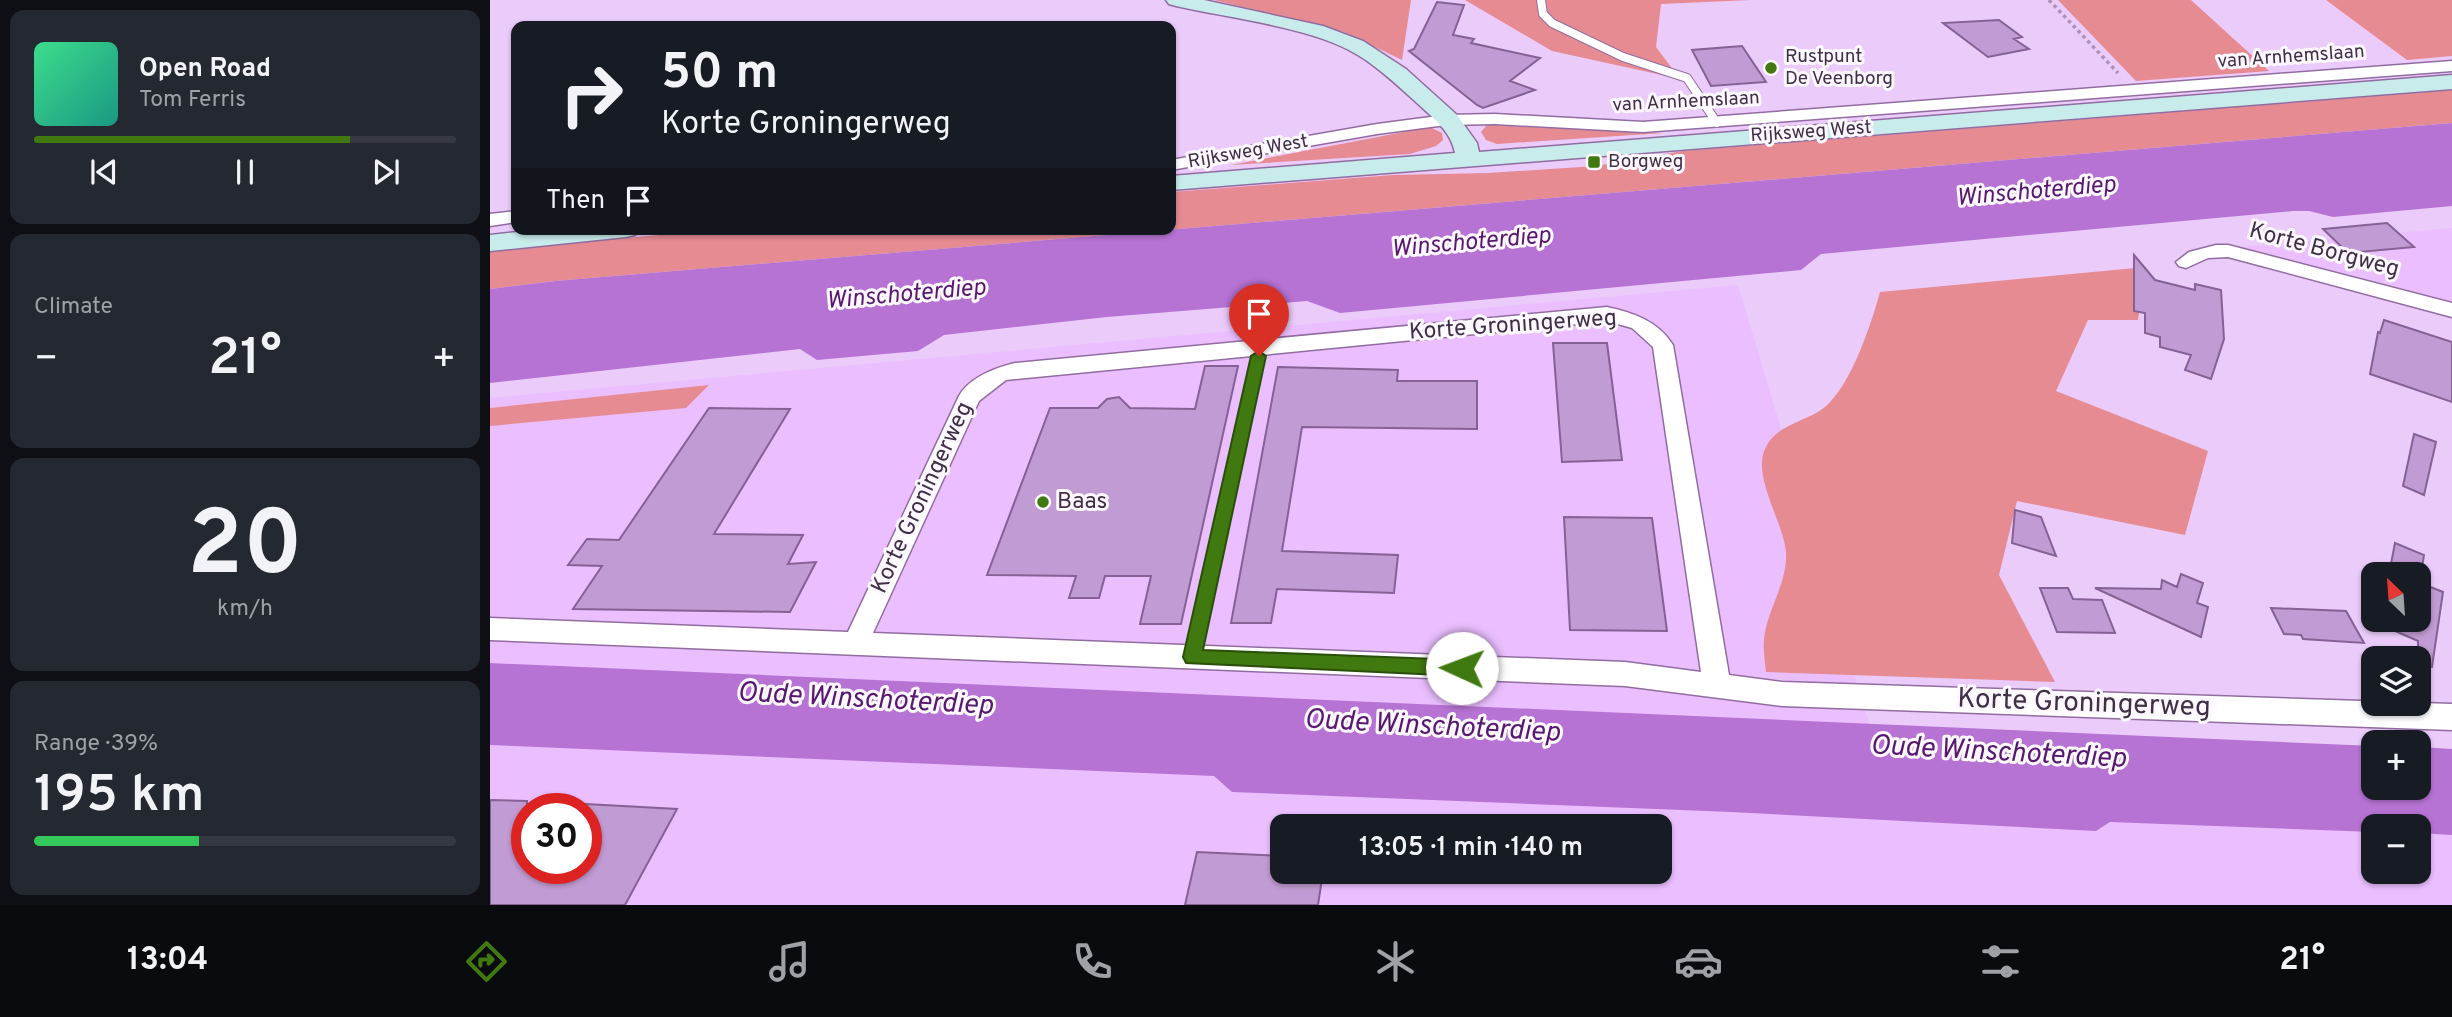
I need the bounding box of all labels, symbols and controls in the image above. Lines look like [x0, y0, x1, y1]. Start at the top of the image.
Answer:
street label: van Arnhemslaan [2217, 40, 2365, 74]
text: 50 m [661, 44, 778, 106]
place label: Rustpunt De Veenborg [1785, 45, 1893, 91]
icon: right [546, 49, 637, 140]
text: Open Road [139, 53, 271, 86]
marker: Rustpunt De Veenborg [1763, 60, 1779, 76]
text: Tom Ferris [139, 86, 246, 115]
street label: van Arnhemslaan [1612, 86, 1760, 118]
text: Korte Groningerweg [661, 105, 951, 145]
street label: Rijksweg West [1750, 116, 1872, 148]
street label: Rijksweg West [1186, 130, 1310, 174]
place label: Borgweg [1608, 150, 1683, 174]
icon: previous [85, 153, 123, 191]
icon: pause [226, 153, 264, 191]
icon: next [367, 153, 405, 191]
marker: Borgweg [1586, 154, 1602, 170]
water label: Winschoterdiep [1955, 170, 2118, 214]
icon: arrive [619, 182, 657, 220]
text: Then [546, 185, 605, 218]
street label: Korte Borgweg [2246, 217, 2402, 285]
water label: Winschoterdiep [1390, 221, 1553, 265]
water label: Winschoterdiep [825, 273, 988, 317]
pin [1229, 284, 1289, 356]
text: Climate [34, 293, 113, 322]
icon: arrive [1240, 295, 1278, 333]
street label: Korte Groningerweg [1408, 304, 1618, 348]
text: 21° [208, 327, 282, 393]
text: − [34, 336, 59, 385]
text: + [431, 336, 456, 385]
street label: Korte Groningerweg [866, 398, 980, 598]
place label: Baas [1057, 488, 1107, 517]
text: 20 [187, 492, 303, 607]
marker: Baas [1035, 494, 1051, 510]
north arrow [2361, 562, 2431, 632]
map controls [2361, 562, 2431, 884]
text: km/h [217, 595, 273, 624]
position arrow [1425, 631, 1499, 705]
button: layers [2361, 646, 2431, 716]
water label: Oude Winschoterdiep [736, 675, 995, 725]
street label: Korte Groningerweg [1957, 682, 2211, 726]
water label: Oude Winschoterdiep [1303, 702, 1562, 752]
water label: Oude Winschoterdiep [1869, 728, 2128, 778]
text: Range · 39% [34, 730, 158, 759]
button: + [2361, 730, 2431, 800]
text: 195 km [34, 764, 204, 830]
speed limit sign: 30 [511, 793, 602, 884]
button: − [2361, 814, 2431, 884]
text: 13:05 · 1 min · 140 m [1359, 832, 1583, 865]
icon: directions [462, 937, 511, 986]
icon: music [765, 937, 814, 986]
icon: phone [1068, 937, 1117, 986]
icon: climate [1371, 937, 1420, 986]
icon: car [1674, 937, 1723, 986]
icon: filters [1976, 937, 2025, 986]
text: 13:04 [127, 941, 208, 981]
text: 21° [2279, 941, 2325, 981]

